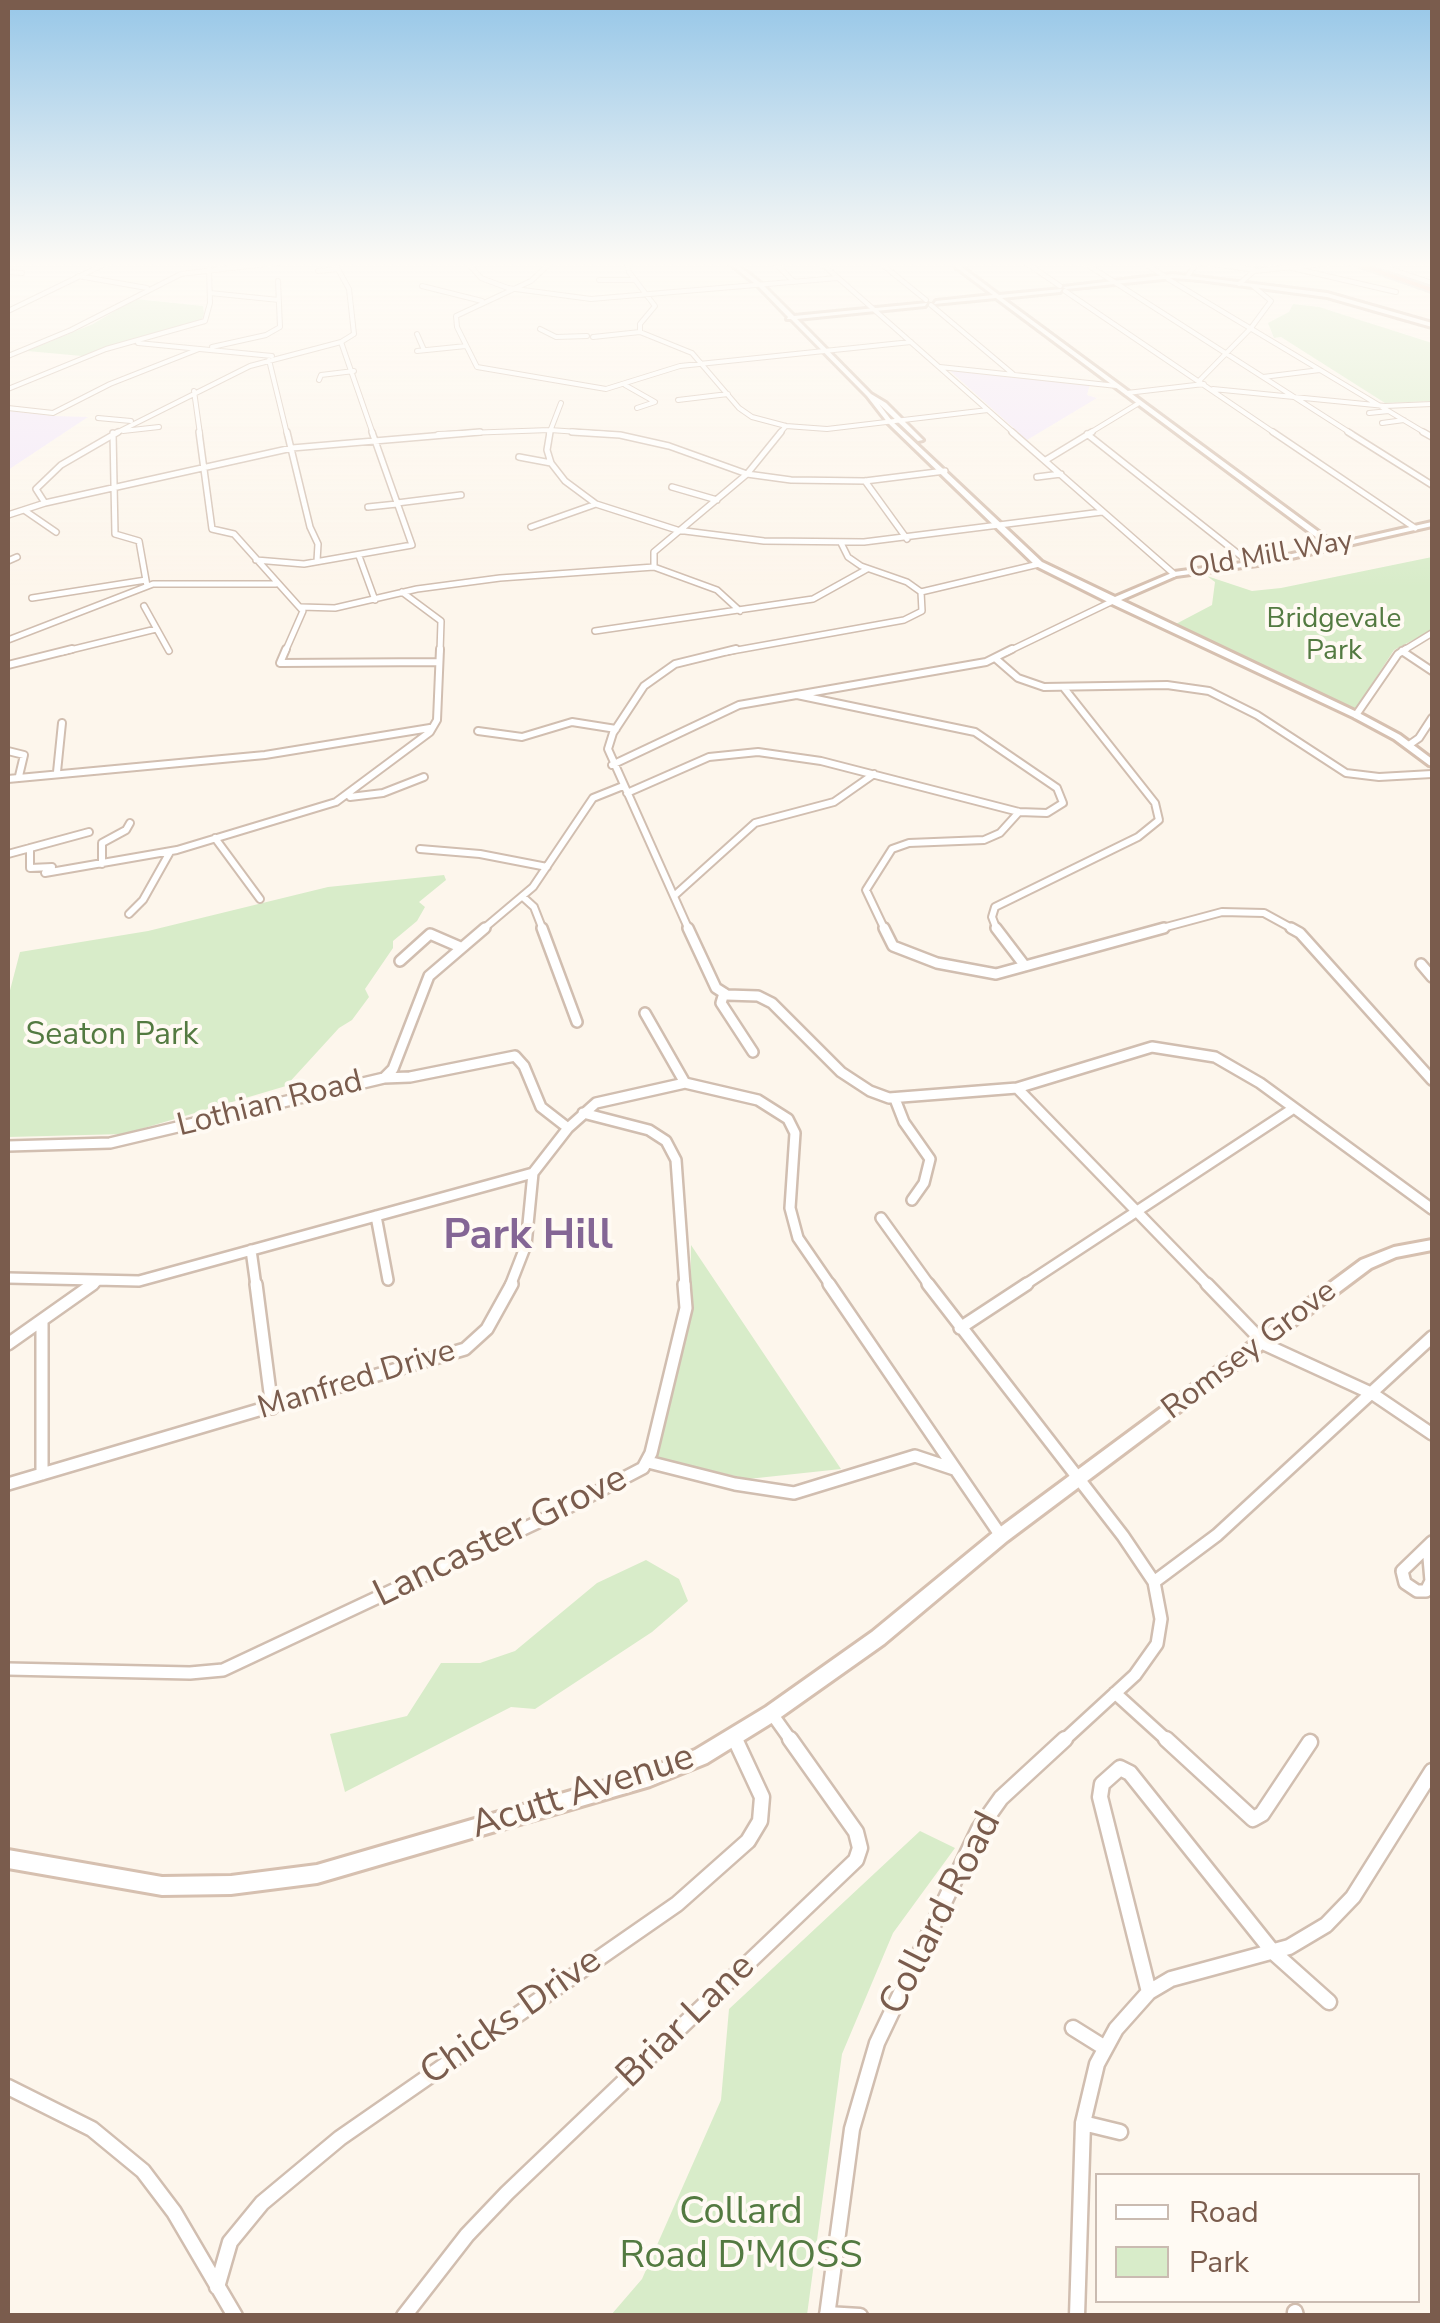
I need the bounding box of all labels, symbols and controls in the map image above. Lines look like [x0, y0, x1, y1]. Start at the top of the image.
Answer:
street label: Old Mill Way [1187, 525, 1355, 587]
park label: Bridgevale Park [1267, 603, 1401, 669]
park label: Seaton Park [26, 1017, 198, 1055]
street label: Lothian Road [173, 1063, 367, 1147]
district label: Park Hill [443, 1213, 613, 1263]
street label: Romsey Grove [1155, 1273, 1345, 1429]
street label: Manfred Drive [254, 1333, 460, 1429]
street label: Lancaster Grove [367, 1457, 635, 1619]
street label: Acutt Avenue [466, 1736, 700, 1850]
street label: Collard Road [871, 1805, 1013, 2023]
street label: Chicks Drive [413, 1939, 611, 2097]
street label: Briar Lane [609, 1945, 765, 2099]
legend [1095, 2173, 1420, 2303]
park label: Collard Road D'MOSS [619, 2191, 863, 2280]
text: Road [1189, 2192, 1259, 2233]
text: Park [1189, 2242, 1249, 2283]

